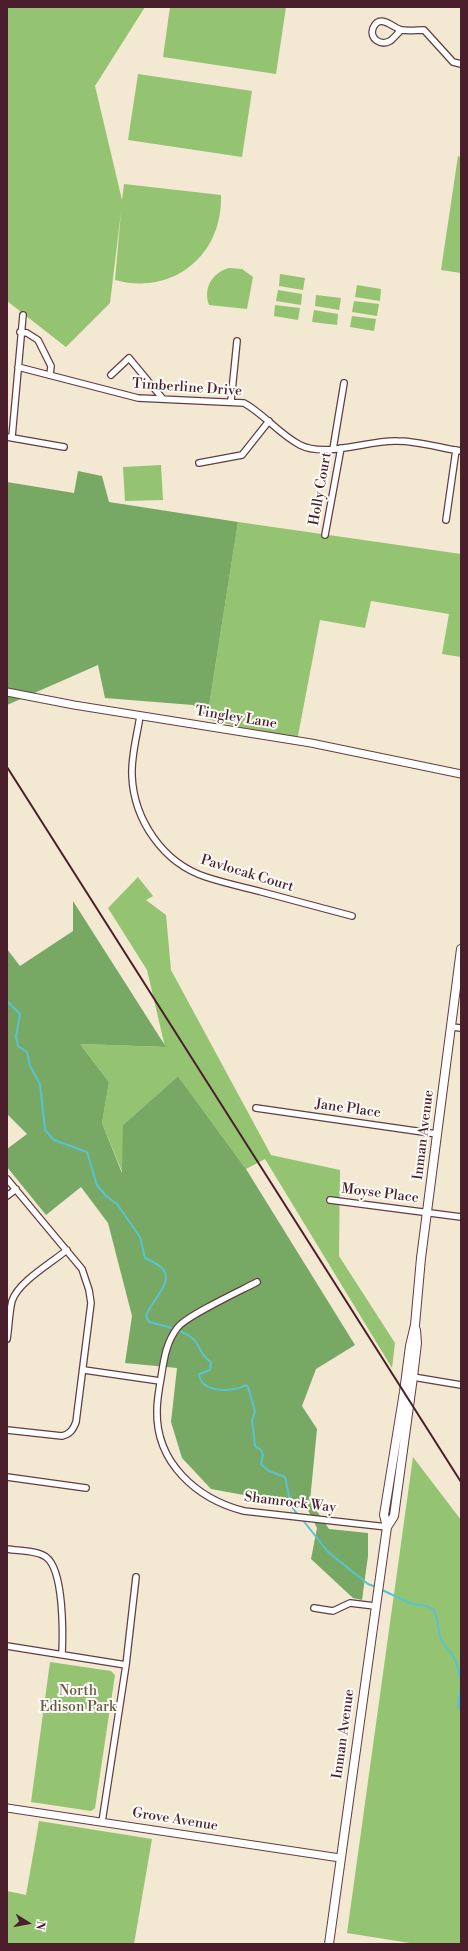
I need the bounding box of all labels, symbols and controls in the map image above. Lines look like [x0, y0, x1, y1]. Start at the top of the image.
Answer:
street label: Timberline Drive [131, 376, 243, 400]
street label: Holly Court [306, 451, 336, 527]
street label: Tingley Lane [194, 703, 278, 733]
street label: Pavlocak Court [199, 852, 295, 896]
street label: Inman Avenue [410, 1089, 438, 1181]
street label: Jane Place [314, 1096, 382, 1122]
street label: Moyse Place [340, 1181, 420, 1207]
street label: Shamrock Way [243, 1489, 337, 1517]
park label: North Edison Park [40, 1684, 116, 1716]
street label: Inman Avenue [329, 1688, 359, 1780]
street label: Grove Avenue [131, 1805, 219, 1835]
north arrow [8, 1903, 48, 1943]
text: N [32, 1920, 47, 1931]

